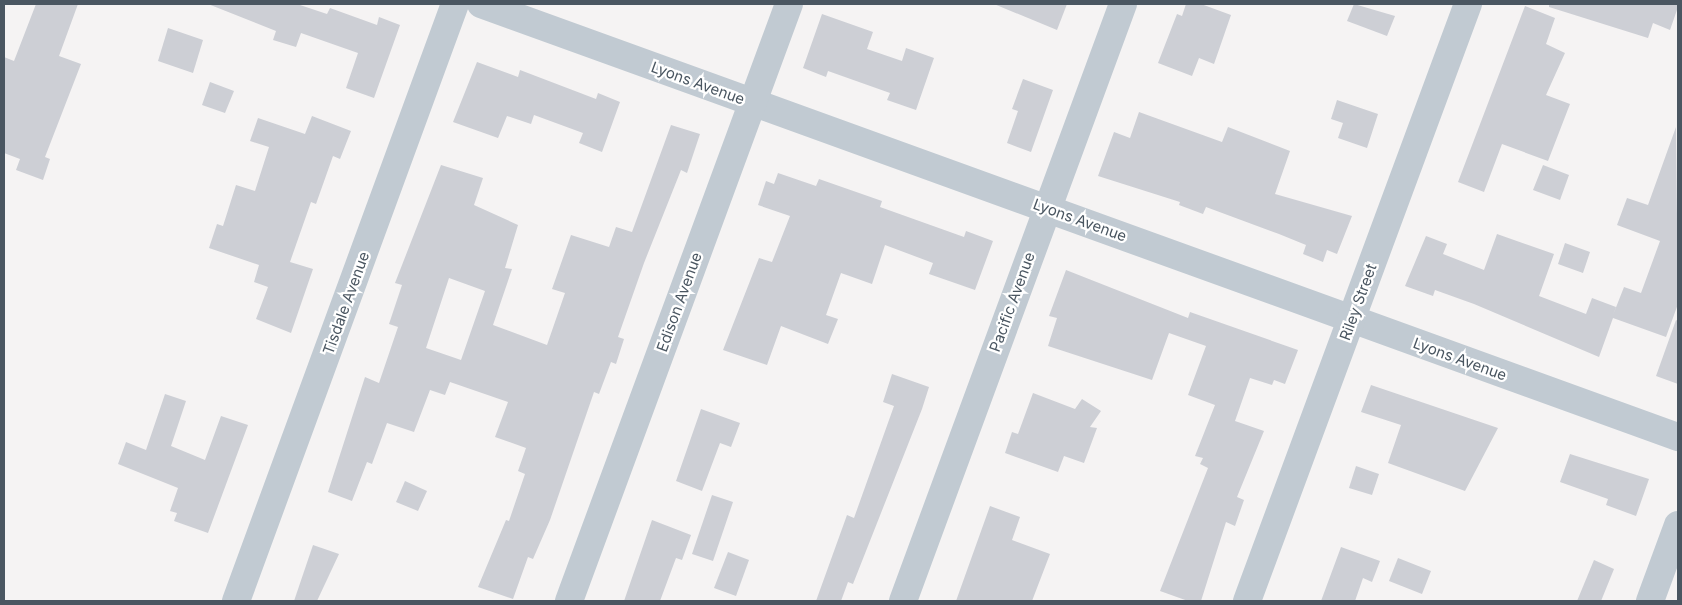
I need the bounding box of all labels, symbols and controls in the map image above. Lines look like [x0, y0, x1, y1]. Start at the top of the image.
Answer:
street label: Lyons Avenue [649, 58, 747, 108]
street label: Lyons Avenue [1031, 195, 1129, 245]
street label: Tisdale Avenue [319, 249, 373, 357]
street label: Edison Avenue [653, 250, 705, 354]
street label: Pacific Avenue [986, 250, 1038, 354]
street label: Riley Street [1336, 261, 1380, 343]
street label: Lyons Avenue [1411, 334, 1509, 384]

